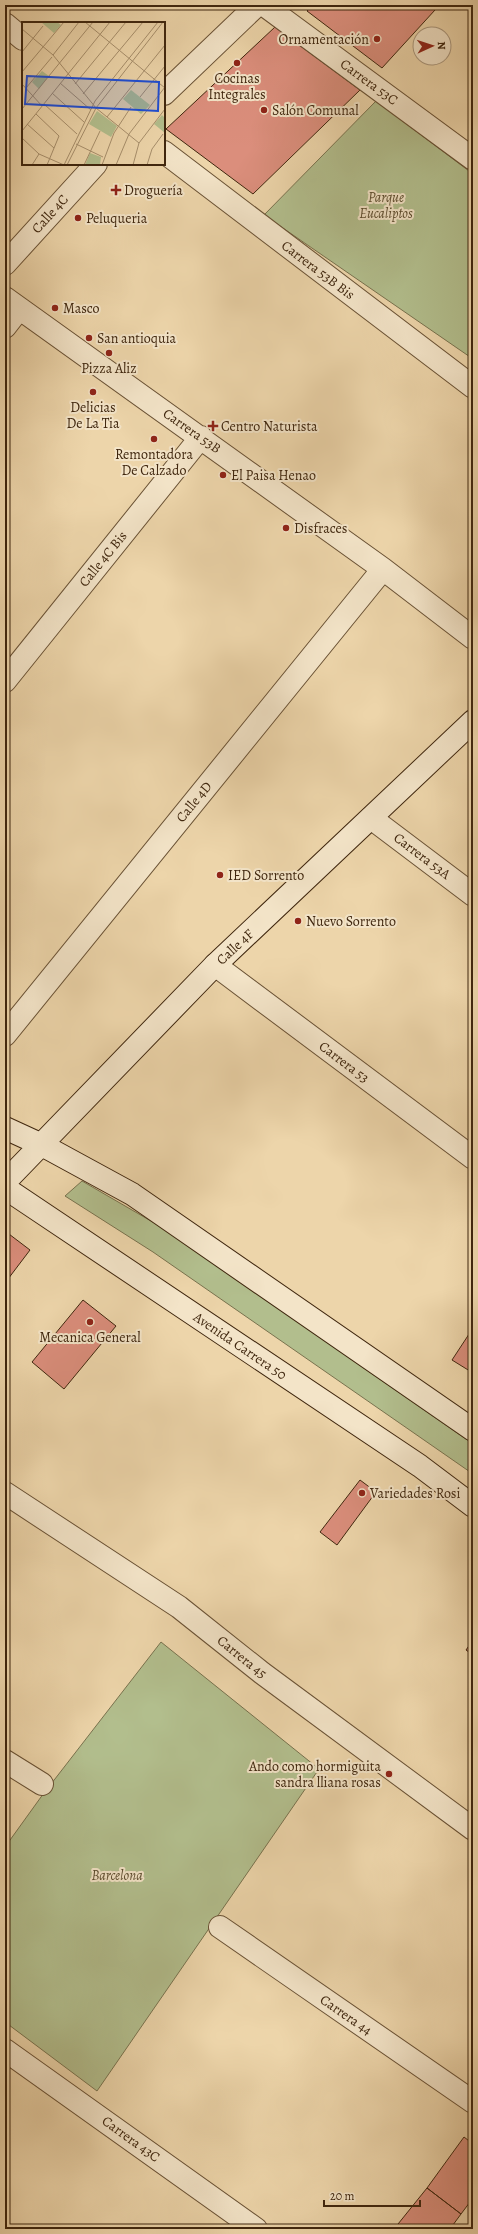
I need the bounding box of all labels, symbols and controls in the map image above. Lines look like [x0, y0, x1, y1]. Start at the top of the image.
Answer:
inset map [22, 22, 165, 165]
north arrow [412, 26, 452, 66]
place label: Ornamentación [278, 30, 369, 49]
marker: Ornamentación [372, 34, 382, 44]
text: N [434, 41, 449, 50]
street label: Carrera 53C [336, 55, 402, 110]
marker: Cocinas Integrales [232, 58, 242, 68]
place label: Cocinas Integrales [208, 69, 266, 104]
place label: Salón Comunal [272, 101, 359, 120]
marker: Salón Comunal [259, 105, 269, 115]
place label: Droguería [124, 181, 183, 200]
marker: Droguería [111, 185, 121, 195]
park label: Parque Eucaliptos [359, 188, 413, 223]
street label: Calle 4C [27, 190, 73, 238]
place label: Peluqueria [86, 209, 148, 228]
marker: Peluqueria [73, 213, 83, 223]
street label: Carrera 53B Bis [277, 236, 359, 304]
place label: Masco [63, 299, 100, 318]
marker: Masco [50, 303, 60, 313]
place label: San antioquia [97, 329, 177, 348]
marker: San antioquia [84, 333, 94, 343]
marker: Pizza Aliz [104, 348, 114, 358]
place label: Pizza Aliz [81, 359, 137, 378]
marker: Delicias De La Tia [88, 387, 98, 397]
place label: Delicias De La Tia [67, 398, 120, 433]
street label: Carrera 53B [159, 404, 225, 458]
place label: Centro Naturista [221, 417, 318, 436]
marker: Centro Naturista [208, 421, 218, 431]
marker: Remontadora De Calzado [149, 434, 159, 444]
place label: Remontadora De Calzado [115, 445, 194, 480]
place label: El Paisa Henao [231, 466, 316, 485]
marker: El Paisa Henao [218, 470, 228, 480]
place label: Disfraces [294, 519, 347, 538]
marker: Disfraces [281, 523, 291, 533]
street label: Calle 4C Bis [75, 527, 131, 591]
street label: Calle 4D [172, 778, 216, 826]
street label: Carrera 53A [390, 828, 455, 884]
place label: IED Sorrento [228, 866, 304, 885]
marker: IED Sorrento [215, 870, 225, 880]
place label: Nuevo Sorrento [306, 912, 396, 931]
marker: Nuevo Sorrento [293, 916, 303, 926]
street label: Calle 4F [212, 925, 258, 969]
street label: Carrera 53 [315, 1037, 373, 1087]
street label: Avenida Carrera 50 [189, 1307, 290, 1384]
marker: Mecanica General [85, 1317, 95, 1327]
place label: Mecanica General [39, 1328, 141, 1347]
place label: Variedades Rosi [369, 1484, 460, 1503]
marker: Variedades Rosi [357, 1488, 367, 1498]
street label: Carrera 45 [213, 1631, 271, 1683]
place label: Ando como hormiguita sandra lliana rosas [248, 1757, 381, 1792]
marker: Ando como hormiguita sandra lliana rosas [384, 1769, 394, 1779]
park label: Barcelona [91, 1866, 143, 1885]
street label: Carrera 44 [316, 1990, 376, 2040]
street label: Carrera 43C [98, 2111, 164, 2167]
scale bar [324, 2182, 420, 2208]
text: 20 m [330, 2188, 354, 2204]

